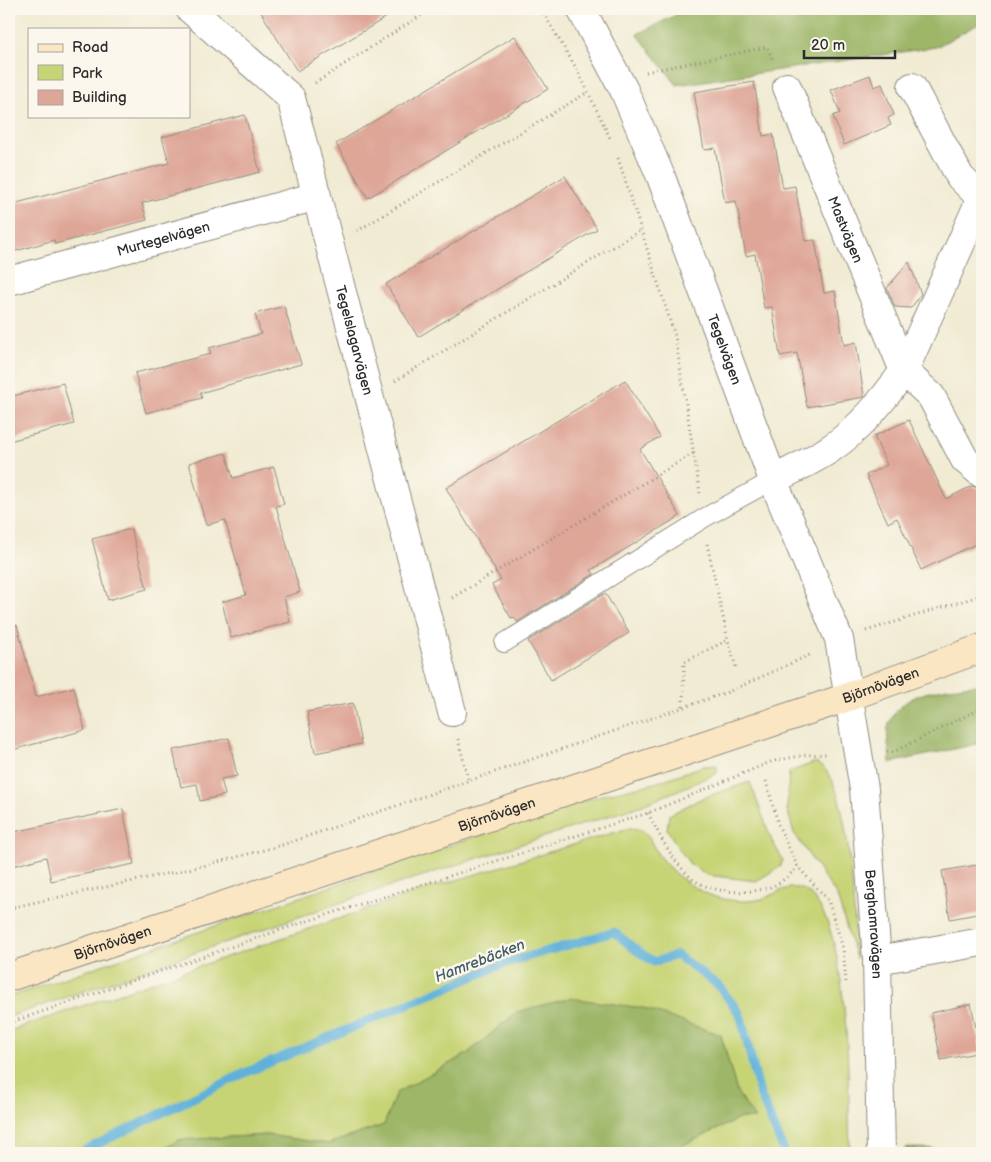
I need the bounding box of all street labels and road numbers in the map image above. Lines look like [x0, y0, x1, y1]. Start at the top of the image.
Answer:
street label: Mastvägen [824, 194, 867, 265]
street label: Murtegelvägen [115, 217, 212, 259]
street label: Tegelslagarvägen [332, 284, 377, 397]
street label: Tegelvägen [704, 312, 745, 387]
street label: Björnövägen [840, 663, 921, 707]
street label: Björnövägen [456, 793, 538, 835]
street label: Berghamravägen [862, 869, 886, 979]
street label: Björnövägen [72, 922, 153, 963]

